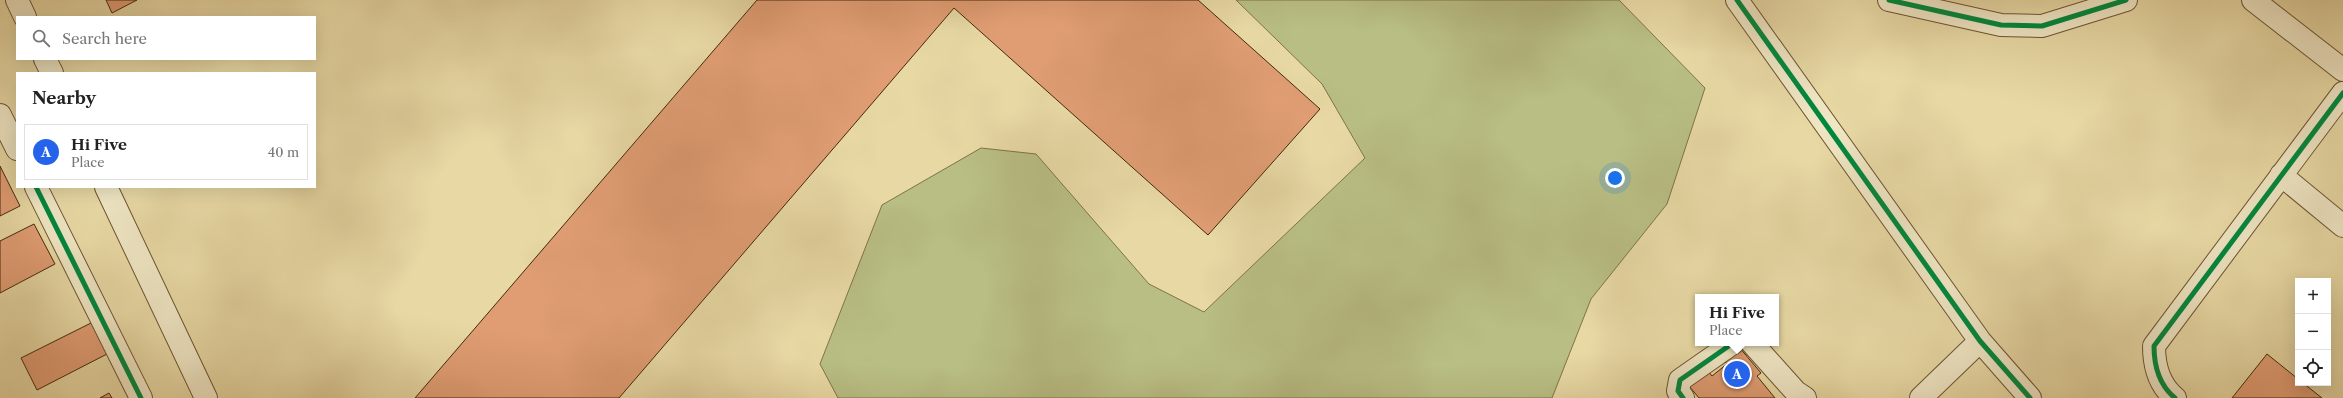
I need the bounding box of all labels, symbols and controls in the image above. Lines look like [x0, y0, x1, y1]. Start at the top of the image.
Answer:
search box [16, 16, 316, 60]
icon: search [30, 27, 52, 49]
text: Search here [62, 29, 147, 48]
text: Nearby [32, 88, 96, 108]
text: Hi Five [71, 135, 127, 154]
text: A [41, 144, 51, 160]
text: 40 m [268, 144, 299, 160]
text: Place [71, 154, 104, 170]
your location [1605, 168, 1625, 188]
map controls [2295, 278, 2331, 386]
button: + [2295, 278, 2331, 314]
popup [1695, 294, 1779, 346]
text: Hi Five [1709, 303, 1765, 322]
button: − [2295, 314, 2331, 350]
text: Place [1709, 322, 1742, 338]
button: locate [2295, 350, 2331, 386]
pin: A [1724, 359, 1750, 389]

